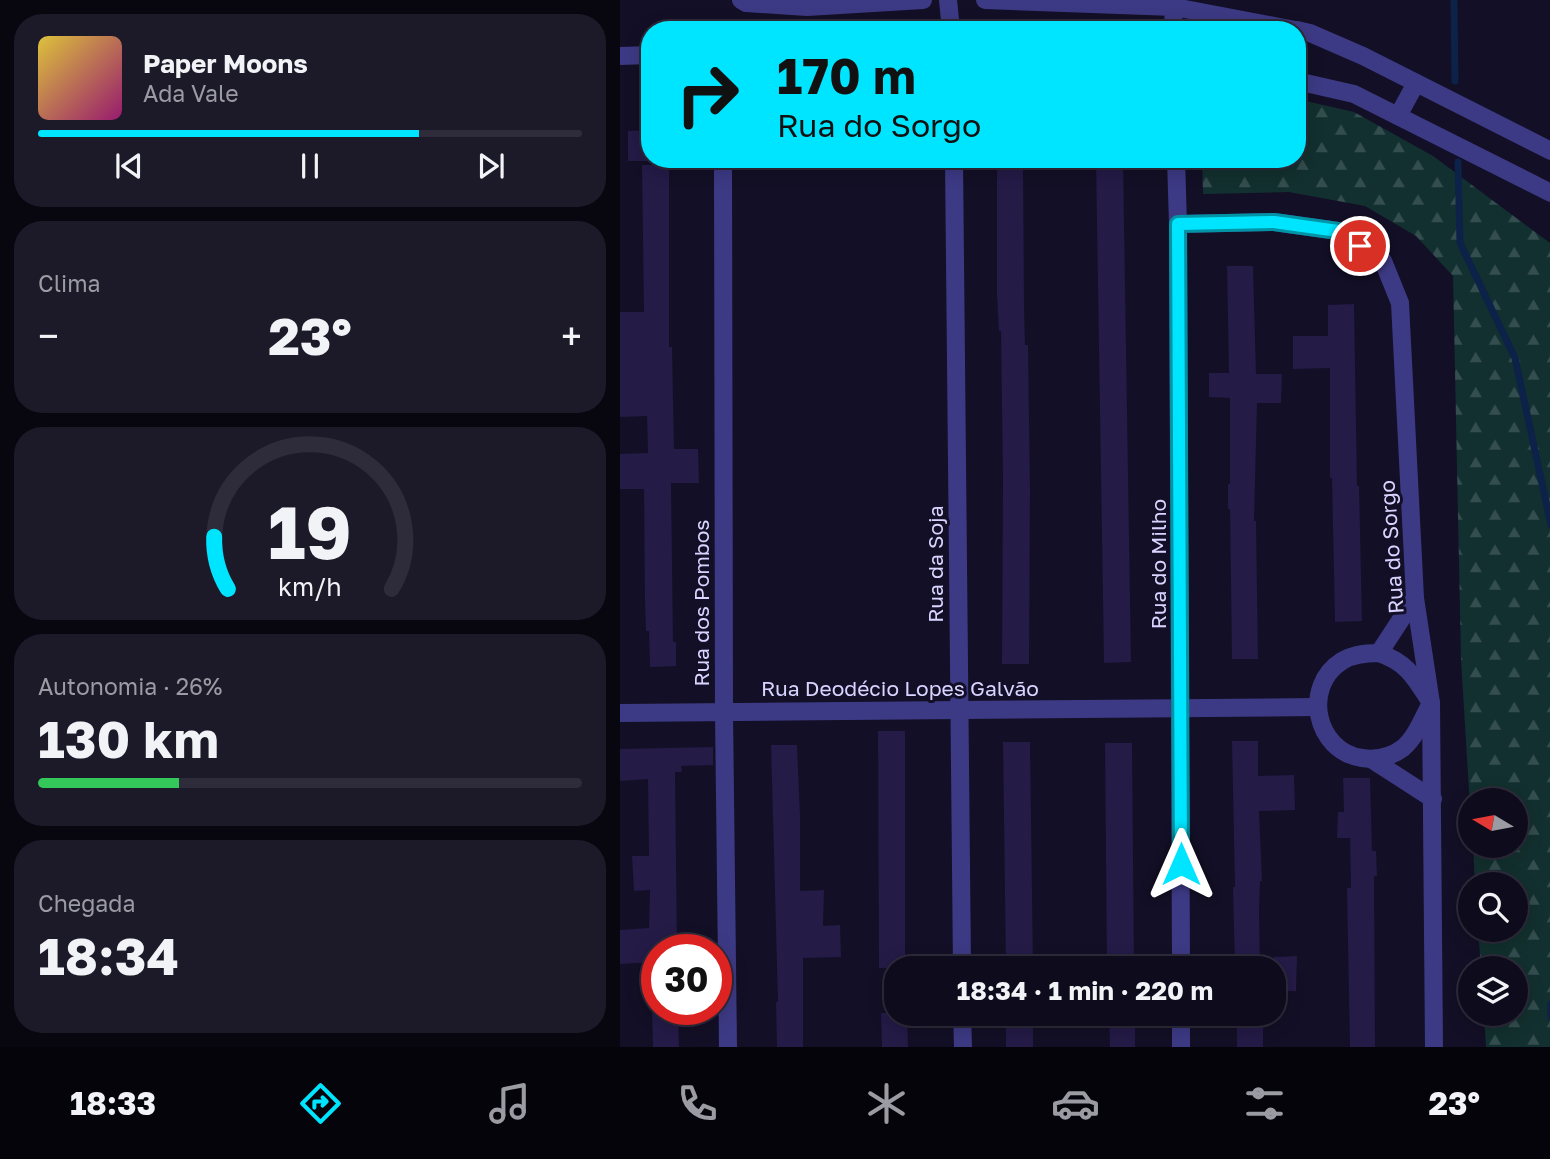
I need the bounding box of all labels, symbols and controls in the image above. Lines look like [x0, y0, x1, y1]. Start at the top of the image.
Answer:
text: 170 m [777, 46, 916, 105]
text: Paper Moons [143, 48, 308, 79]
icon: right [662, 49, 753, 140]
text: Ada Vale [143, 79, 239, 107]
text: Rua do Sorgo [777, 106, 981, 144]
icon: previous [110, 147, 148, 185]
icon: pause [291, 147, 329, 185]
icon: next [472, 147, 510, 185]
pin [1330, 216, 1390, 276]
icon: arrive [1341, 227, 1379, 265]
text: Clima [38, 269, 101, 297]
text: 23° [268, 304, 352, 366]
text: − [38, 313, 59, 358]
text: + [561, 313, 582, 358]
street label: Rua do Sorgo [1373, 479, 1409, 615]
text: 19 [268, 489, 352, 576]
street label: Rua do Milho [1145, 499, 1171, 629]
street label: Rua da Soja [922, 505, 948, 623]
street label: Rua dos Pombos [688, 520, 714, 686]
text: km/h [278, 571, 342, 602]
text: Autonomia · 26% [38, 672, 222, 700]
street label: Rua Deodécio Lopes Galvão [761, 675, 1039, 701]
text: 130 km [38, 707, 219, 769]
north arrow [1458, 788, 1528, 858]
map controls [1458, 788, 1528, 1026]
position arrow [1144, 827, 1218, 901]
button: search [1458, 872, 1528, 942]
text: Chegada [38, 889, 135, 917]
text: 18:34 [38, 924, 179, 986]
speed limit sign: 30 [641, 934, 732, 1025]
button: layers [1458, 956, 1528, 1026]
text: 18:34 · 1 min · 220 m [957, 975, 1213, 1006]
icon: directions [296, 1079, 345, 1128]
icon: music [485, 1079, 534, 1128]
icon: phone [673, 1079, 722, 1128]
icon: climate [862, 1079, 911, 1128]
icon: car [1051, 1079, 1100, 1128]
icon: filters [1240, 1079, 1289, 1128]
text: 18:33 [70, 1084, 156, 1122]
text: 23° [1428, 1084, 1480, 1122]

